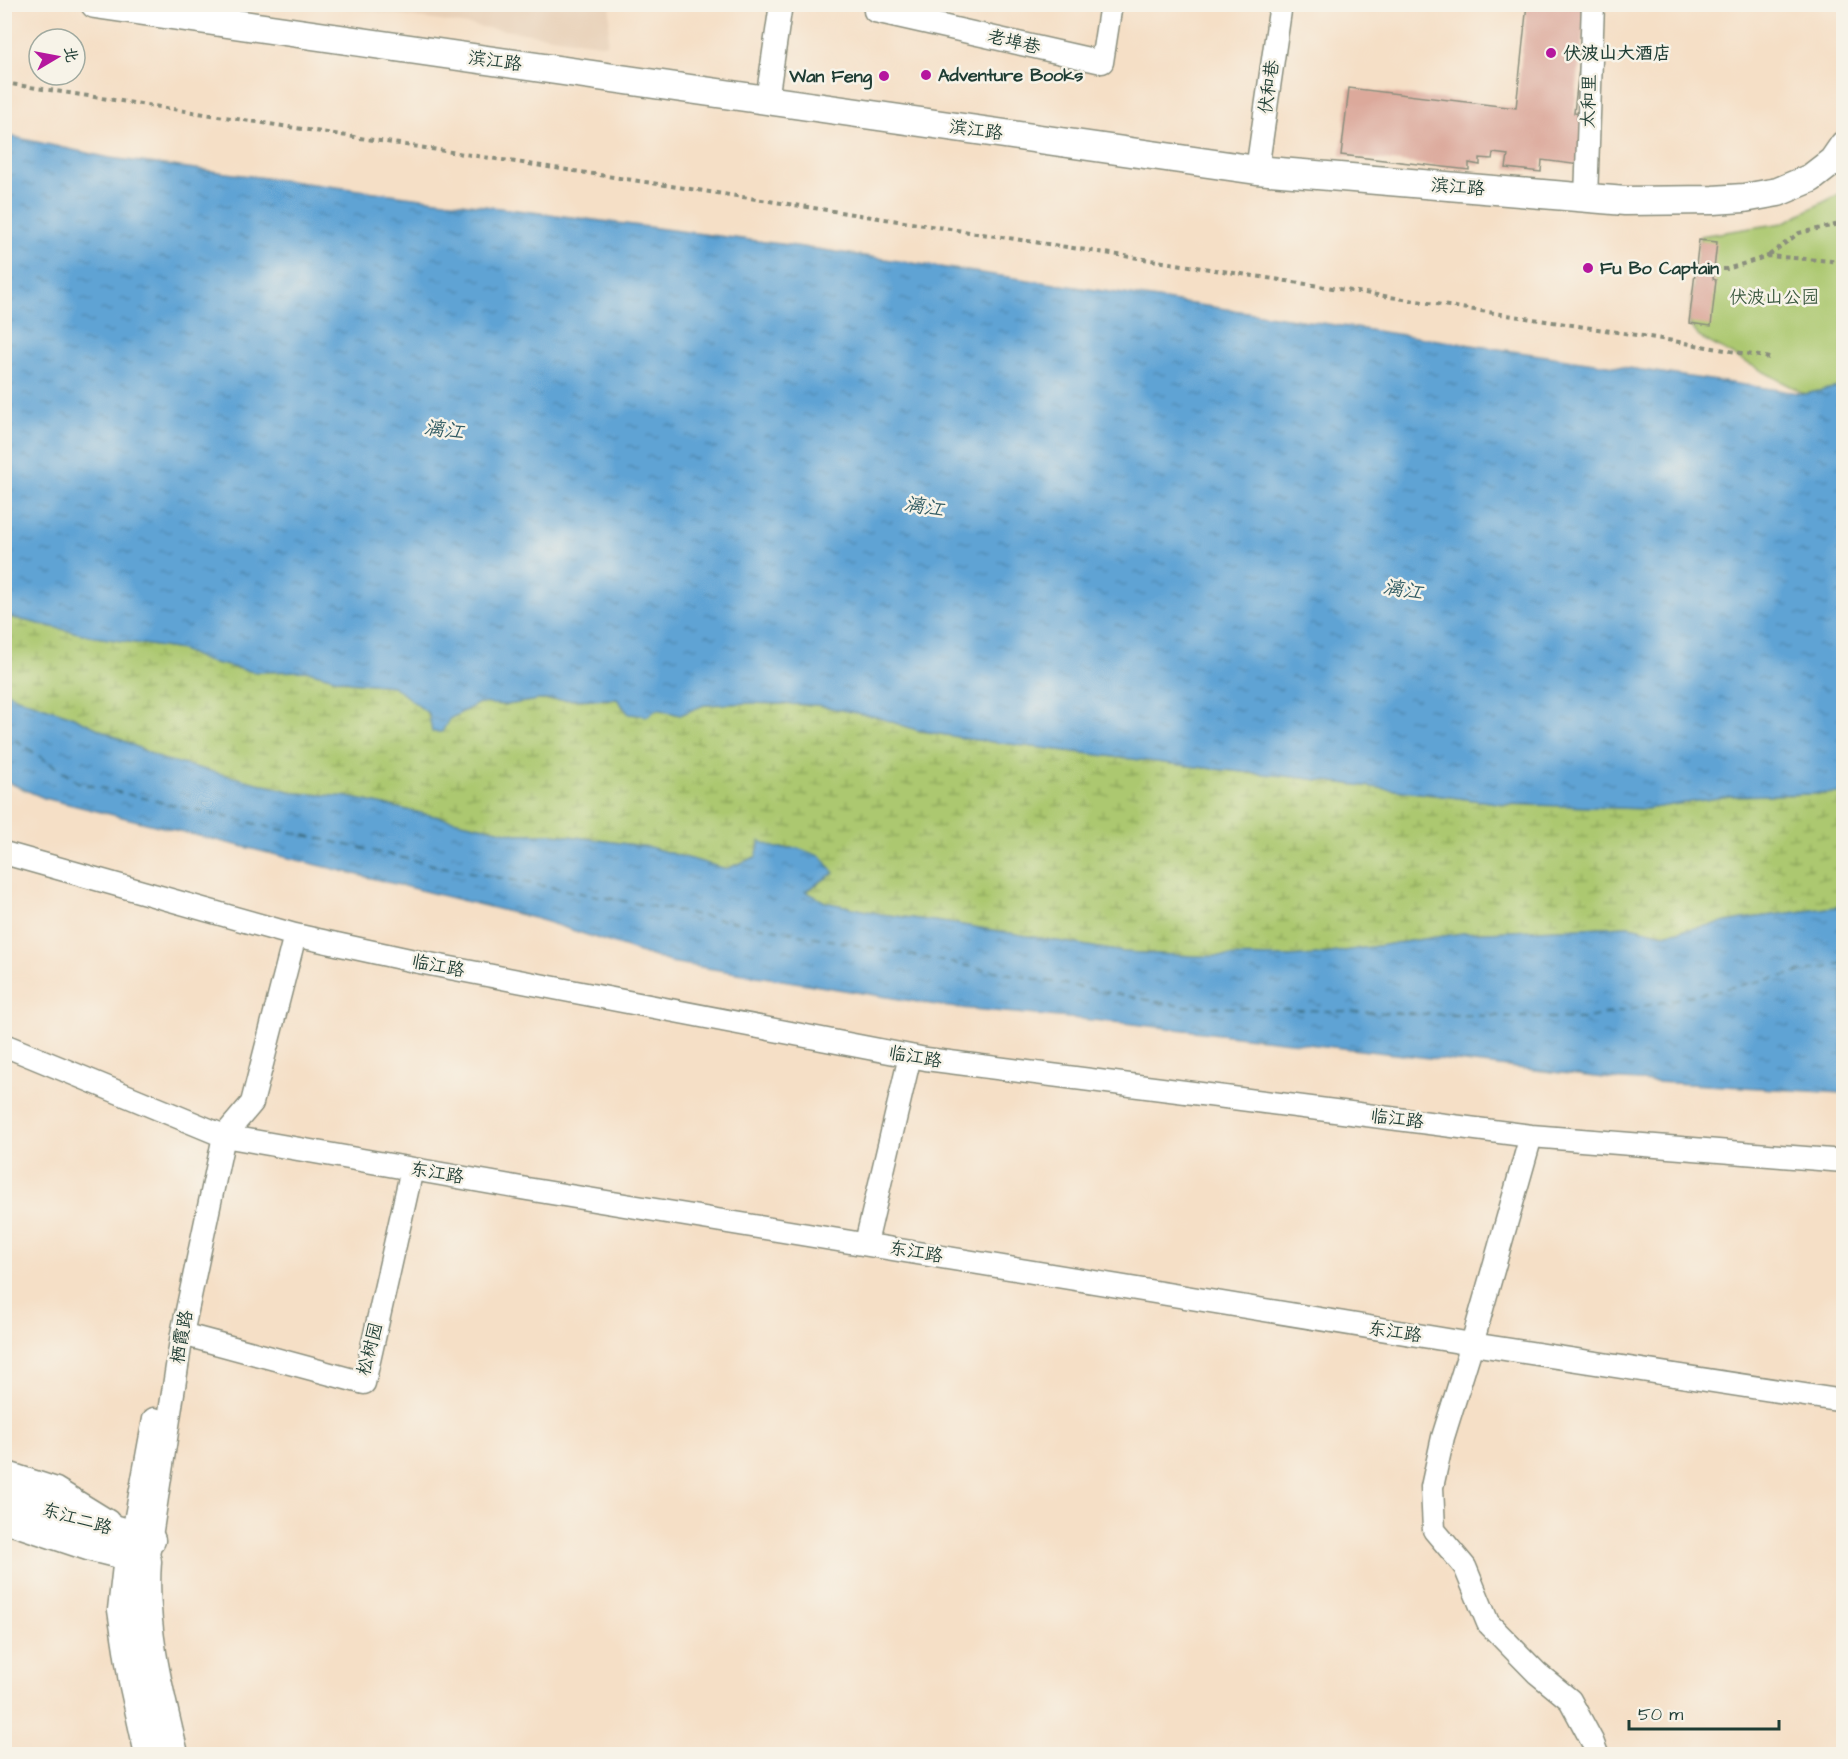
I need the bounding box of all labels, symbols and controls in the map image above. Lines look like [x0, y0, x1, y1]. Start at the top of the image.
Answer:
street label: 老埠巷 [985, 24, 1043, 60]
north arrow [27, 27, 87, 87]
place label: 伏波山大酒店 [1563, 41, 1671, 66]
text: 北 [59, 45, 83, 64]
street label: 滨江路 [467, 45, 523, 77]
marker: 伏波山大酒店 [1544, 46, 1558, 60]
street label: 伏和巷 [1253, 59, 1285, 115]
place label: Adventure Books [938, 63, 1083, 88]
place label: Wan Feng [788, 64, 873, 90]
marker: Adventure Books [919, 68, 933, 82]
marker: Wan Feng [877, 69, 891, 83]
street label: 太和里 [1576, 74, 1602, 128]
street label: 滨江路 [948, 114, 1004, 146]
street label: 滨江路 [1430, 172, 1486, 202]
place label: Fu Bo Captain [1600, 256, 1719, 281]
marker: Fu Bo Captain [1581, 261, 1595, 275]
park label: 伏波山公园 [1729, 285, 1819, 310]
water label: 漓江 [422, 413, 467, 447]
water label: 漓江 [902, 490, 947, 524]
water label: 漓江 [1381, 573, 1426, 607]
street label: 临江路 [409, 949, 467, 983]
street label: 临江路 [886, 1040, 944, 1074]
street label: 临江路 [1369, 1103, 1425, 1135]
street label: 东江路 [408, 1156, 466, 1190]
street label: 东江路 [887, 1235, 945, 1269]
street label: 栖霞路 [165, 1308, 199, 1366]
street label: 东江路 [1366, 1315, 1424, 1349]
street label: 松树园 [351, 1320, 389, 1378]
street label: 东江二路 [39, 1497, 115, 1541]
scale bar [1629, 1693, 1779, 1731]
text: 50 m [1638, 1702, 1683, 1727]

